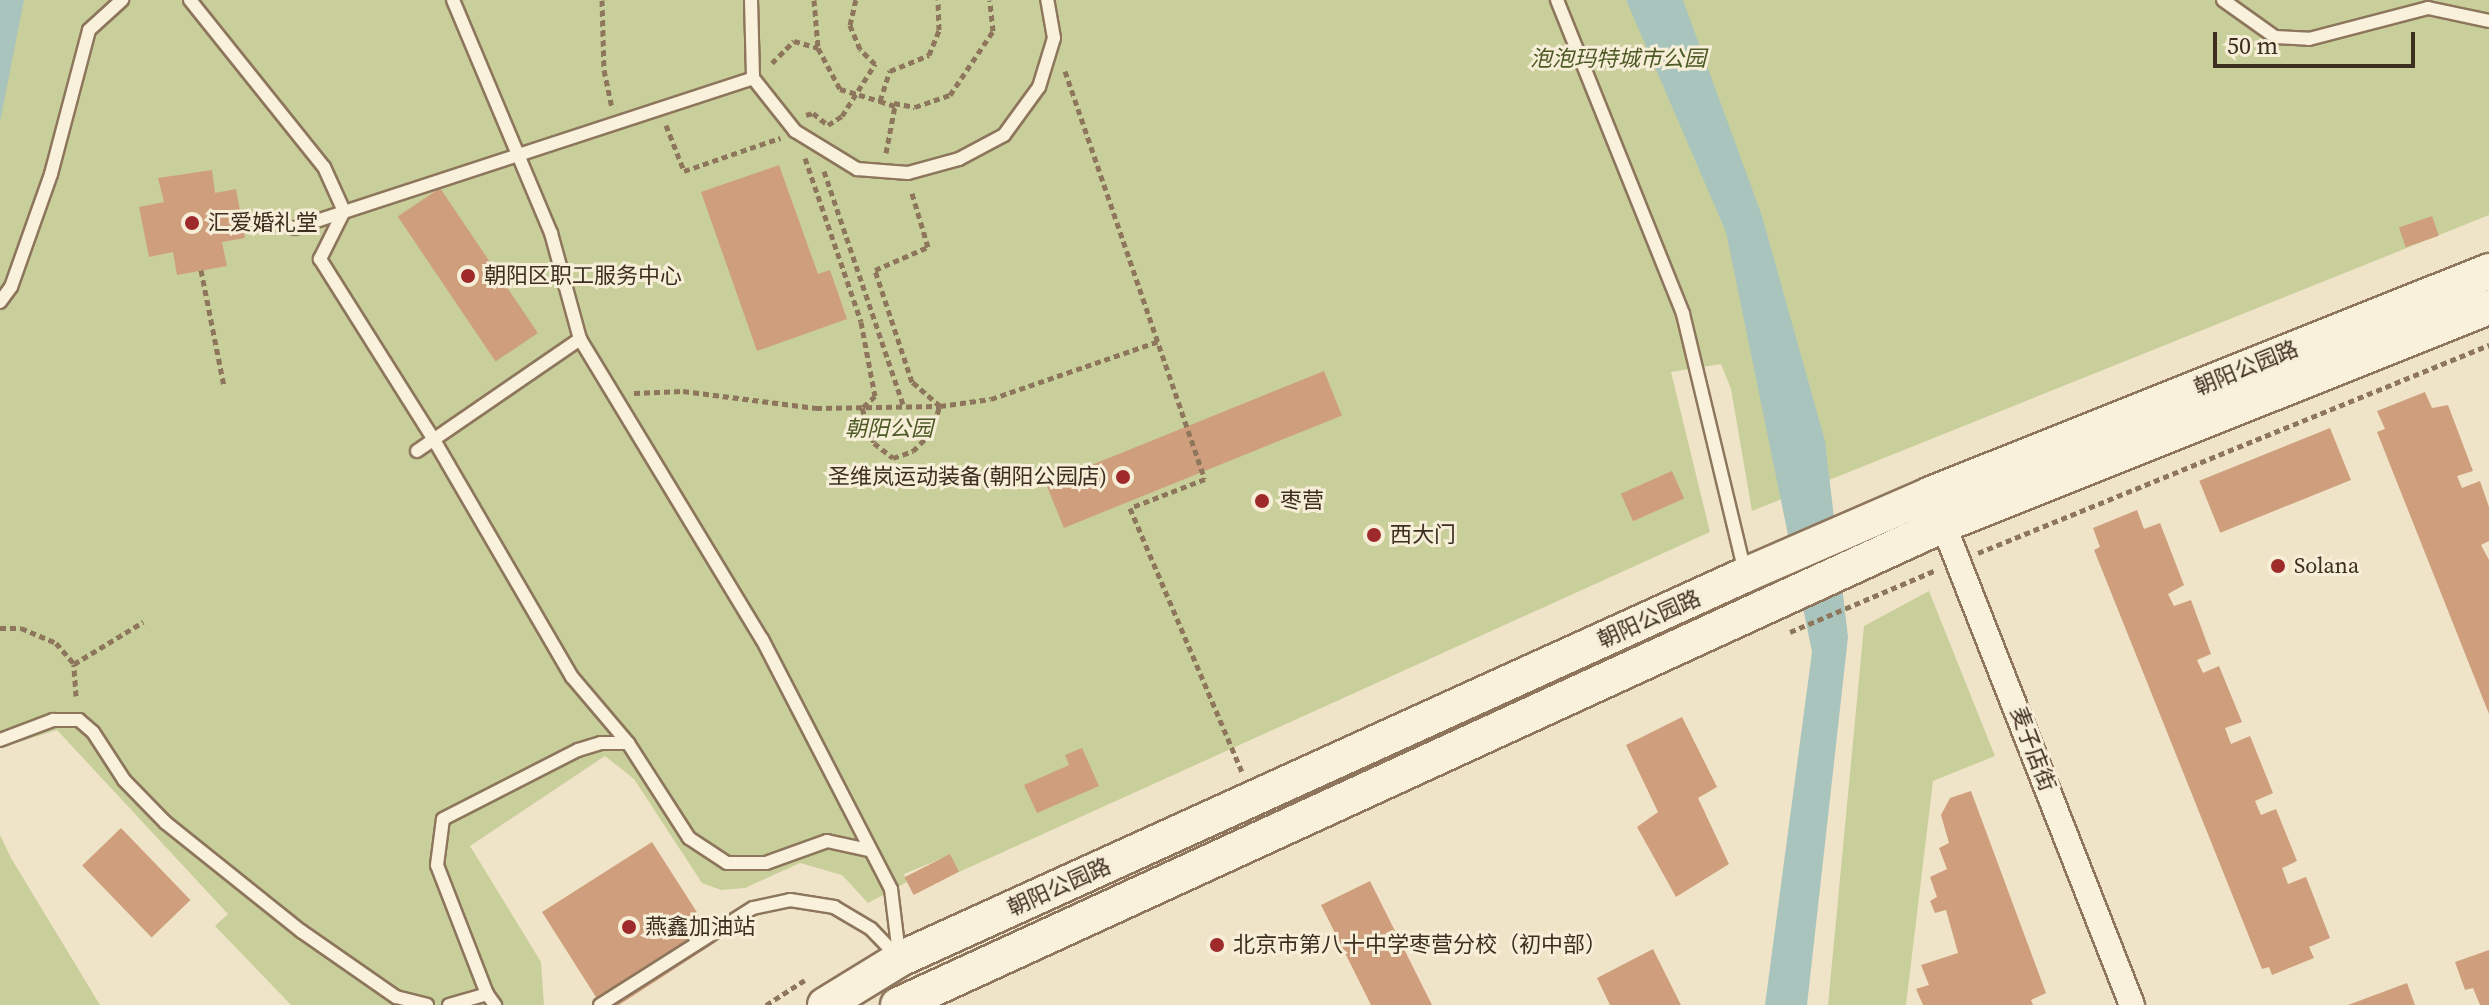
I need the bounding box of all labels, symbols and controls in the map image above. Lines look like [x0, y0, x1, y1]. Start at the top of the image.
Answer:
scale bar [2217, 16, 2419, 66]
text: 50 m [2227, 29, 2278, 62]
park label: 泡泡玛特城市公园 [1530, 46, 1706, 72]
place label: 汇爱婚礼堂 [208, 210, 318, 236]
marker: 汇爱婚礼堂 [183, 214, 201, 232]
place label: 朝阳区职工服务中心 [484, 263, 682, 289]
marker: 朝阳区职工服务中心 [459, 267, 477, 285]
street label: 朝阳公园路 [2190, 335, 2302, 401]
park label: 朝阳公园 [845, 416, 933, 442]
place label: 圣维岚运动装备(朝阳公园店) [828, 464, 1107, 490]
marker: 圣维岚运动装备(朝阳公园店) [1114, 468, 1132, 486]
place label: 枣营 [1280, 488, 1324, 514]
marker: 枣营 [1251, 490, 1273, 512]
place label: 西大门 [1390, 522, 1456, 548]
marker: 西大门 [1365, 526, 1383, 544]
place label: Solana [2294, 553, 2359, 579]
marker: Solana [2269, 557, 2287, 575]
street label: 朝阳公园路 [1593, 585, 1705, 653]
street label: 麦子店街 [2005, 703, 2061, 795]
street label: 朝阳公园路 [1003, 853, 1115, 921]
place label: 燕鑫加油站 [645, 914, 755, 940]
marker: 燕鑫加油站 [620, 918, 638, 936]
place label: 北京市第八十中学枣营分校（初中部） [1233, 932, 1607, 958]
marker: 北京市第八十中学枣营分校（初中部） [1208, 936, 1226, 954]

